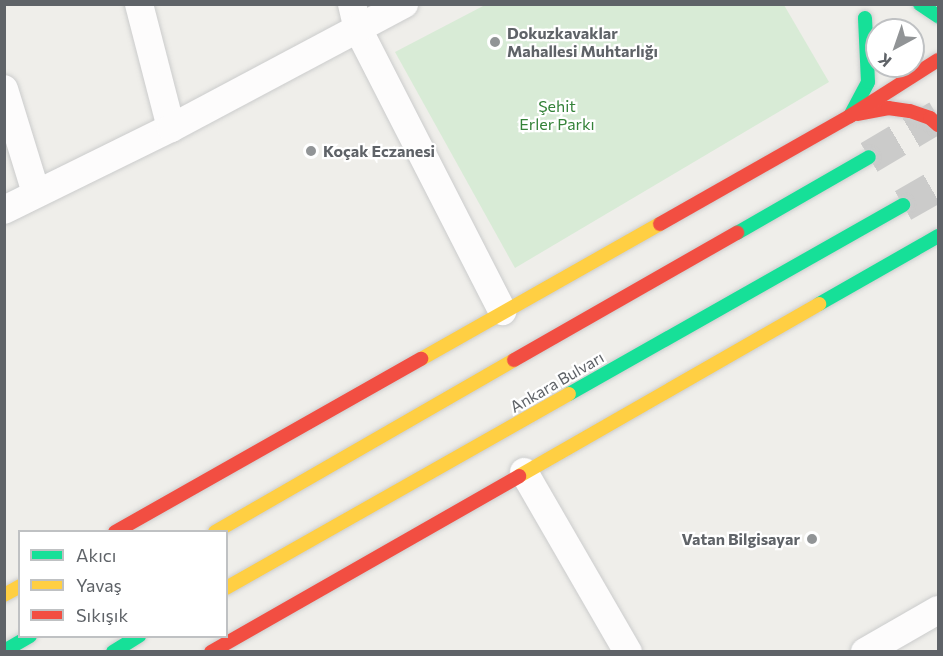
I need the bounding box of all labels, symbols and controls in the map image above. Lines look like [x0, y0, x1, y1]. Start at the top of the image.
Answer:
north arrow [865, 18, 925, 78]
place label: Dokuzkavaklar Mahallesi Muhtarlığı [507, 23, 658, 61]
marker: Dokuzkavaklar Mahallesi Muhtarlığı [488, 35, 502, 49]
text: K [874, 50, 895, 72]
park label: Şehit Erler Parkı [519, 96, 595, 134]
place label: Koçak Eczanesi [323, 141, 435, 161]
marker: Koçak Eczanesi [304, 144, 318, 158]
street label: Ankara Bulvarı [507, 347, 607, 417]
place label: Vatan Bilgisayar [682, 529, 800, 549]
legend [18, 530, 228, 638]
marker: Vatan Bilgisayar [805, 532, 819, 546]
text: Akıcı [76, 544, 116, 566]
text: Yavaş [76, 574, 122, 596]
text: Sıkışık [76, 604, 128, 626]

